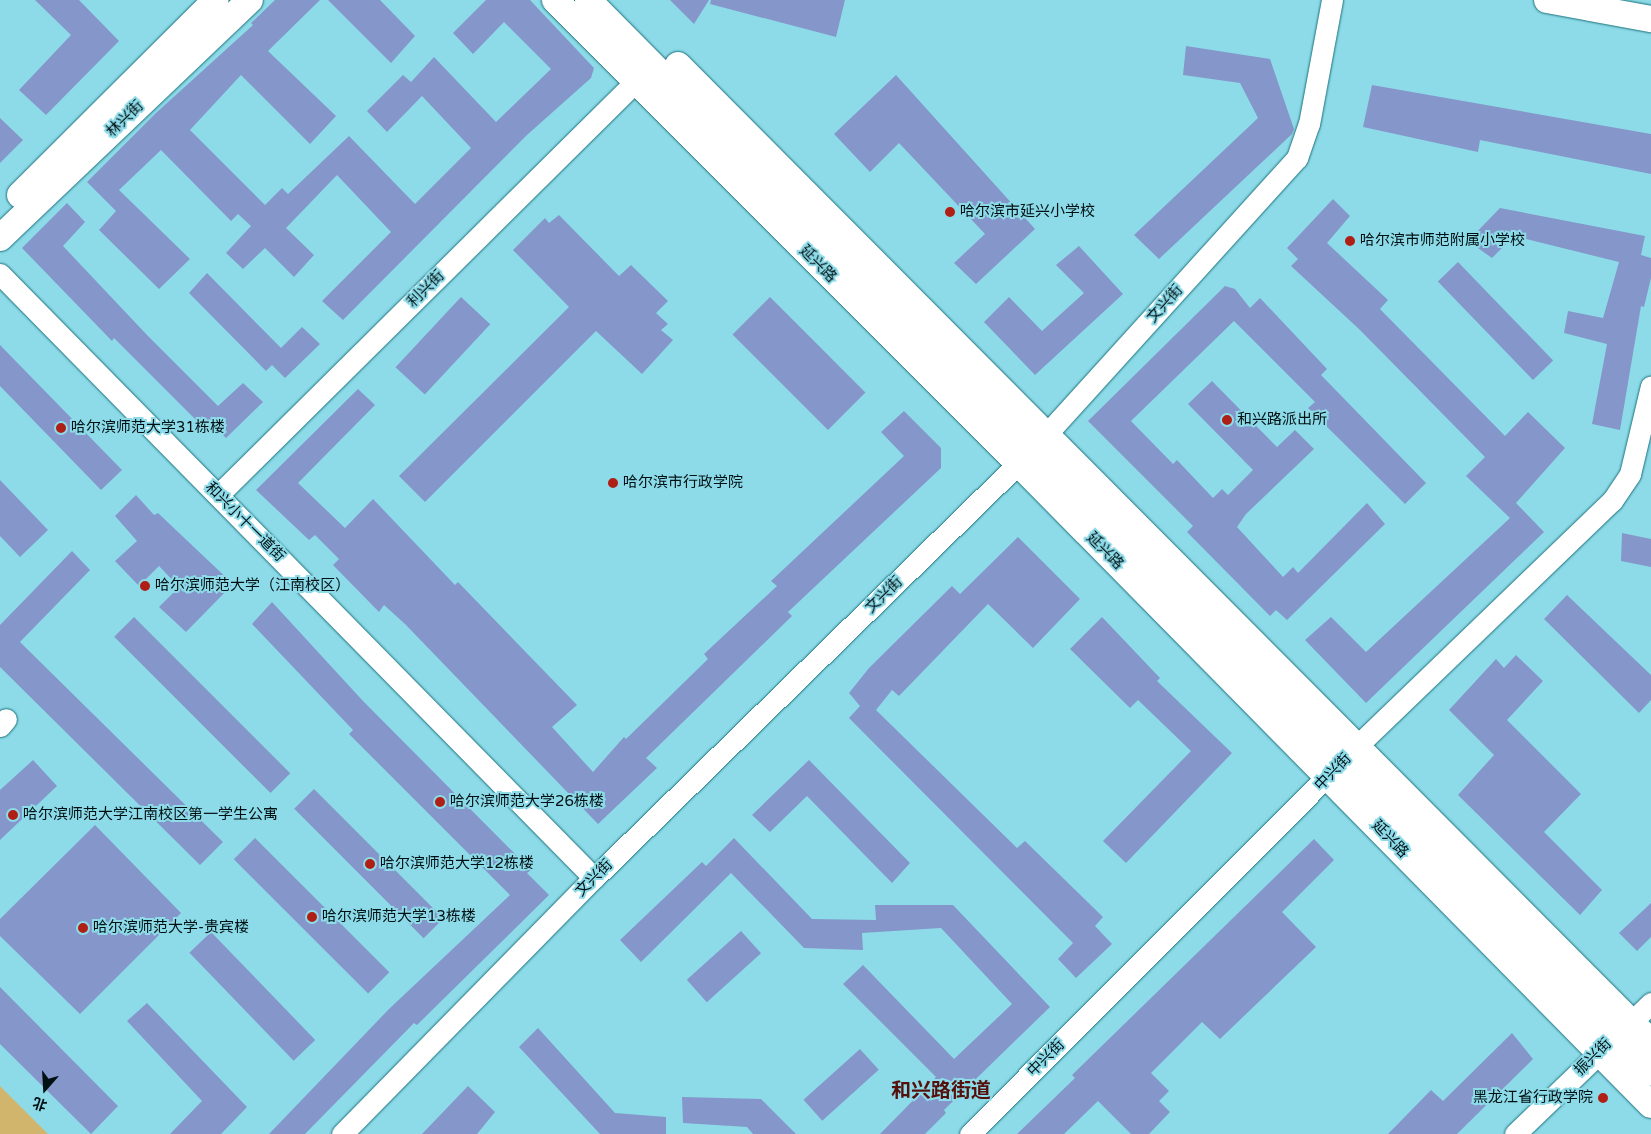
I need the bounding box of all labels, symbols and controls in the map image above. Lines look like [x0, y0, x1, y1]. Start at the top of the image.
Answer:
street label: 林兴街 [103, 97, 147, 141]
place label: 哈尔滨市延兴小学校 [960, 203, 1095, 221]
marker: 哈尔滨市延兴小学校 [944, 206, 956, 218]
place label: 哈尔滨市师范附属小学校 [1360, 232, 1525, 250]
marker: 哈尔滨市师范附属小学校 [1344, 235, 1356, 247]
street label: 延兴路 [796, 242, 840, 286]
street label: 利兴街 [404, 267, 448, 311]
street label: 文兴街 [1143, 281, 1187, 327]
place label: 和兴路派出所 [1237, 411, 1327, 429]
marker: 和兴路派出所 [1221, 414, 1233, 426]
place label: 哈尔滨师范大学31栋楼 [71, 419, 225, 437]
marker: 哈尔滨师范大学31栋楼 [55, 422, 67, 434]
place label: 哈尔滨市行政学院 [623, 474, 743, 492]
marker: 哈尔滨市行政学院 [607, 477, 619, 489]
street label: 和兴小十一道街 [202, 479, 288, 565]
street label: 延兴路 [1083, 529, 1127, 573]
street label: 文兴街 [862, 573, 906, 617]
place label: 哈尔滨师范大学（江南校区） [155, 577, 350, 595]
marker: 哈尔滨师范大学（江南校区） [139, 580, 151, 592]
street label: 中兴街 [1311, 750, 1355, 794]
place label: 哈尔滨师范大学26栋楼 [450, 793, 604, 811]
marker: 哈尔滨师范大学26栋楼 [434, 796, 446, 808]
place label: 哈尔滨师范大学江南校区第一学生公寓 [23, 806, 278, 824]
marker: 哈尔滨师范大学江南校区第一学生公寓 [7, 809, 19, 821]
street label: 延兴路 [1368, 817, 1412, 861]
place label: 哈尔滨师范大学12栋楼 [380, 855, 534, 873]
street label: 文兴街 [572, 856, 616, 900]
marker: 哈尔滨师范大学12栋楼 [364, 858, 376, 870]
place label: 哈尔滨师范大学13栋楼 [322, 908, 476, 926]
marker: 哈尔滨师范大学13栋楼 [306, 911, 318, 923]
place label: 哈尔滨师范大学-贵宾楼 [93, 919, 249, 937]
marker: 哈尔滨师范大学-贵宾楼 [77, 922, 89, 934]
street label: 振兴街 [1571, 1035, 1615, 1079]
street label: 中兴街 [1024, 1036, 1068, 1080]
north arrow [20, 1064, 70, 1114]
district label: 和兴路街道 [891, 1079, 991, 1103]
place label: 黑龙江省行政学院 [1473, 1089, 1593, 1107]
marker: 黑龙江省行政学院 [1597, 1092, 1609, 1104]
text: 北 [31, 1093, 49, 1114]

